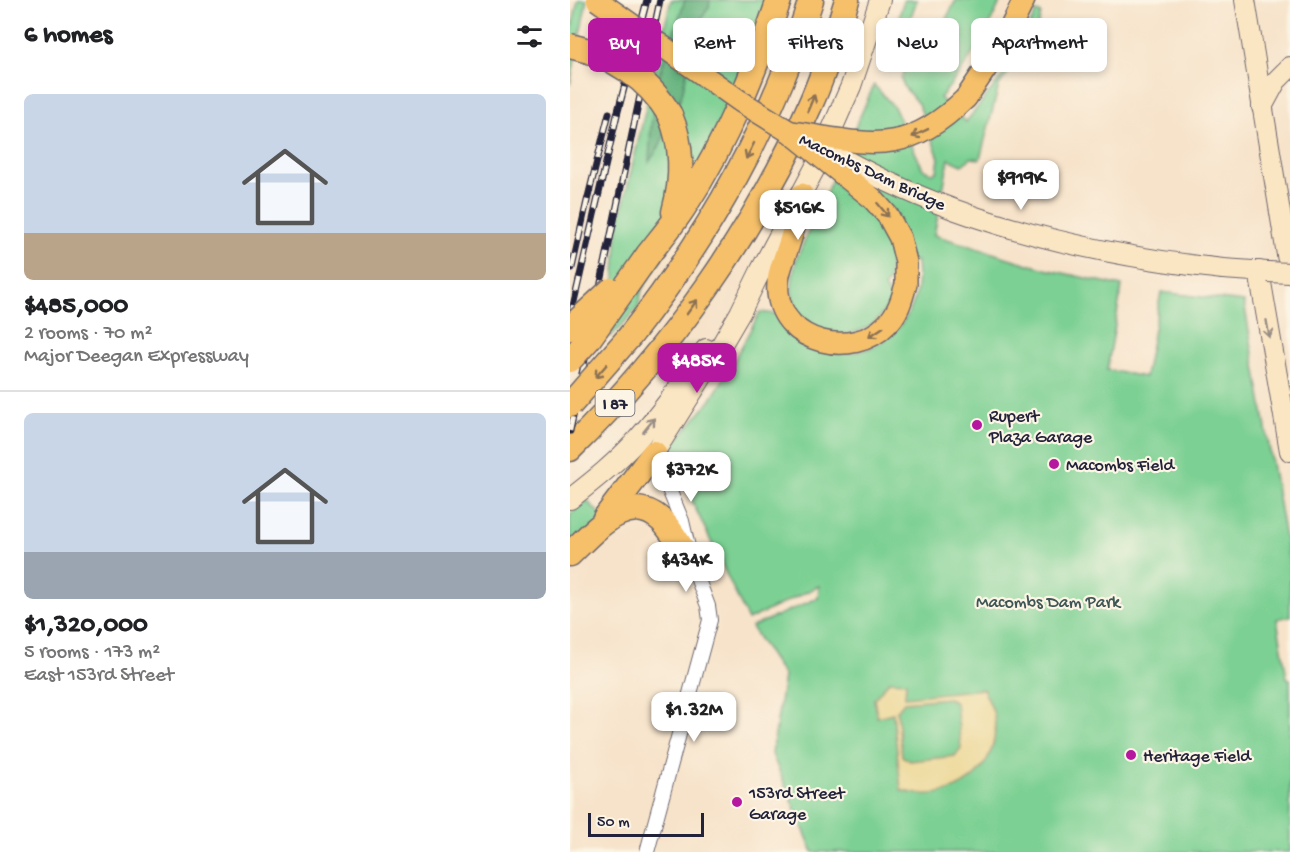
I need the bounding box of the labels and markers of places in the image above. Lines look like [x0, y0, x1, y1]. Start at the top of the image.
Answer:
pin: $919K [979, 160, 1063, 211]
pin: $516K [756, 190, 840, 241]
pin: $485K [655, 343, 739, 394]
place label: Rupert Plaza Garage [988, 407, 1093, 449]
marker: Rupert Plaza Garage [970, 418, 984, 432]
pin: $372K [649, 452, 733, 503]
place label: Macombs Field [1066, 456, 1175, 477]
marker: Macombs Field [1047, 457, 1061, 471]
pin: $434K [644, 542, 728, 593]
pin: $1.32M [645, 692, 743, 743]
place label: Heritage Field [1143, 747, 1252, 768]
marker: Heritage Field [1124, 748, 1138, 762]
place label: 153rd Street Garage [748, 784, 846, 826]
marker: 153rd Street Garage [730, 795, 744, 809]

